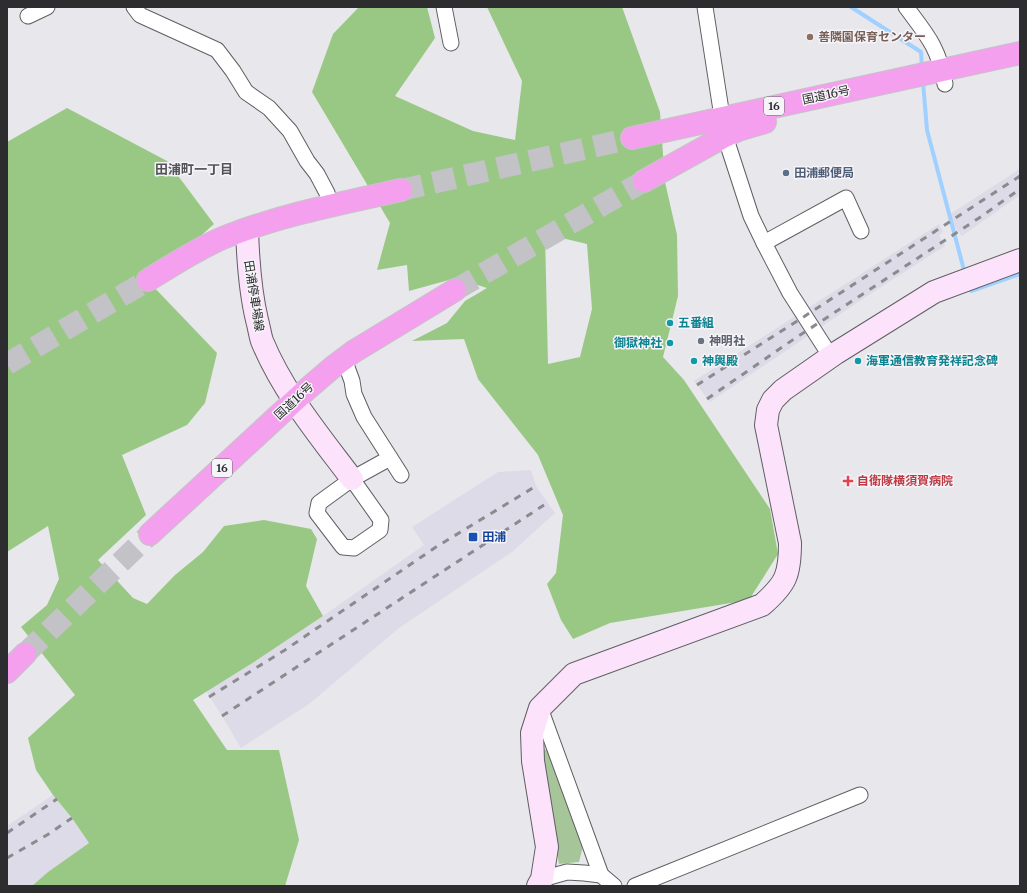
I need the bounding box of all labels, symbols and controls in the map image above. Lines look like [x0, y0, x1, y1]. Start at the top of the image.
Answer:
place label: 善隣園保育センター [818, 29, 926, 44]
marker: 善隣園保育センター [805, 32, 815, 42]
street label: 国道16号 [801, 82, 851, 107]
road number: 16 [764, 97, 784, 115]
district label: 田浦町一丁目 [155, 161, 233, 178]
place label: 田浦郵便局 [794, 165, 854, 180]
marker: 田浦郵便局 [781, 168, 791, 178]
street label: 田浦停車場線 [241, 259, 268, 333]
place label: 五番組 [678, 315, 714, 330]
marker: 五番組 [665, 318, 675, 328]
place label: 神明社 [709, 333, 745, 348]
place label: 御獄神社 [614, 335, 662, 350]
marker: 神明社 [696, 336, 706, 346]
marker: 御獄神社 [665, 338, 675, 348]
place label: 神輿殿 [702, 353, 738, 368]
place label: 海軍通信教育発祥記念碑 [866, 353, 998, 368]
marker: 神輿殿 [689, 356, 699, 366]
marker: 海軍通信教育発祥記念碑 [853, 356, 863, 366]
street label: 国道16号 [271, 379, 316, 423]
road number: 16 [212, 459, 232, 477]
place label: 自衛隊横須賀病院 [857, 473, 953, 488]
marker: 自衛隊横須賀病院 [842, 475, 854, 487]
place label: 田浦 [482, 529, 506, 544]
marker: 田浦 [467, 531, 479, 543]

